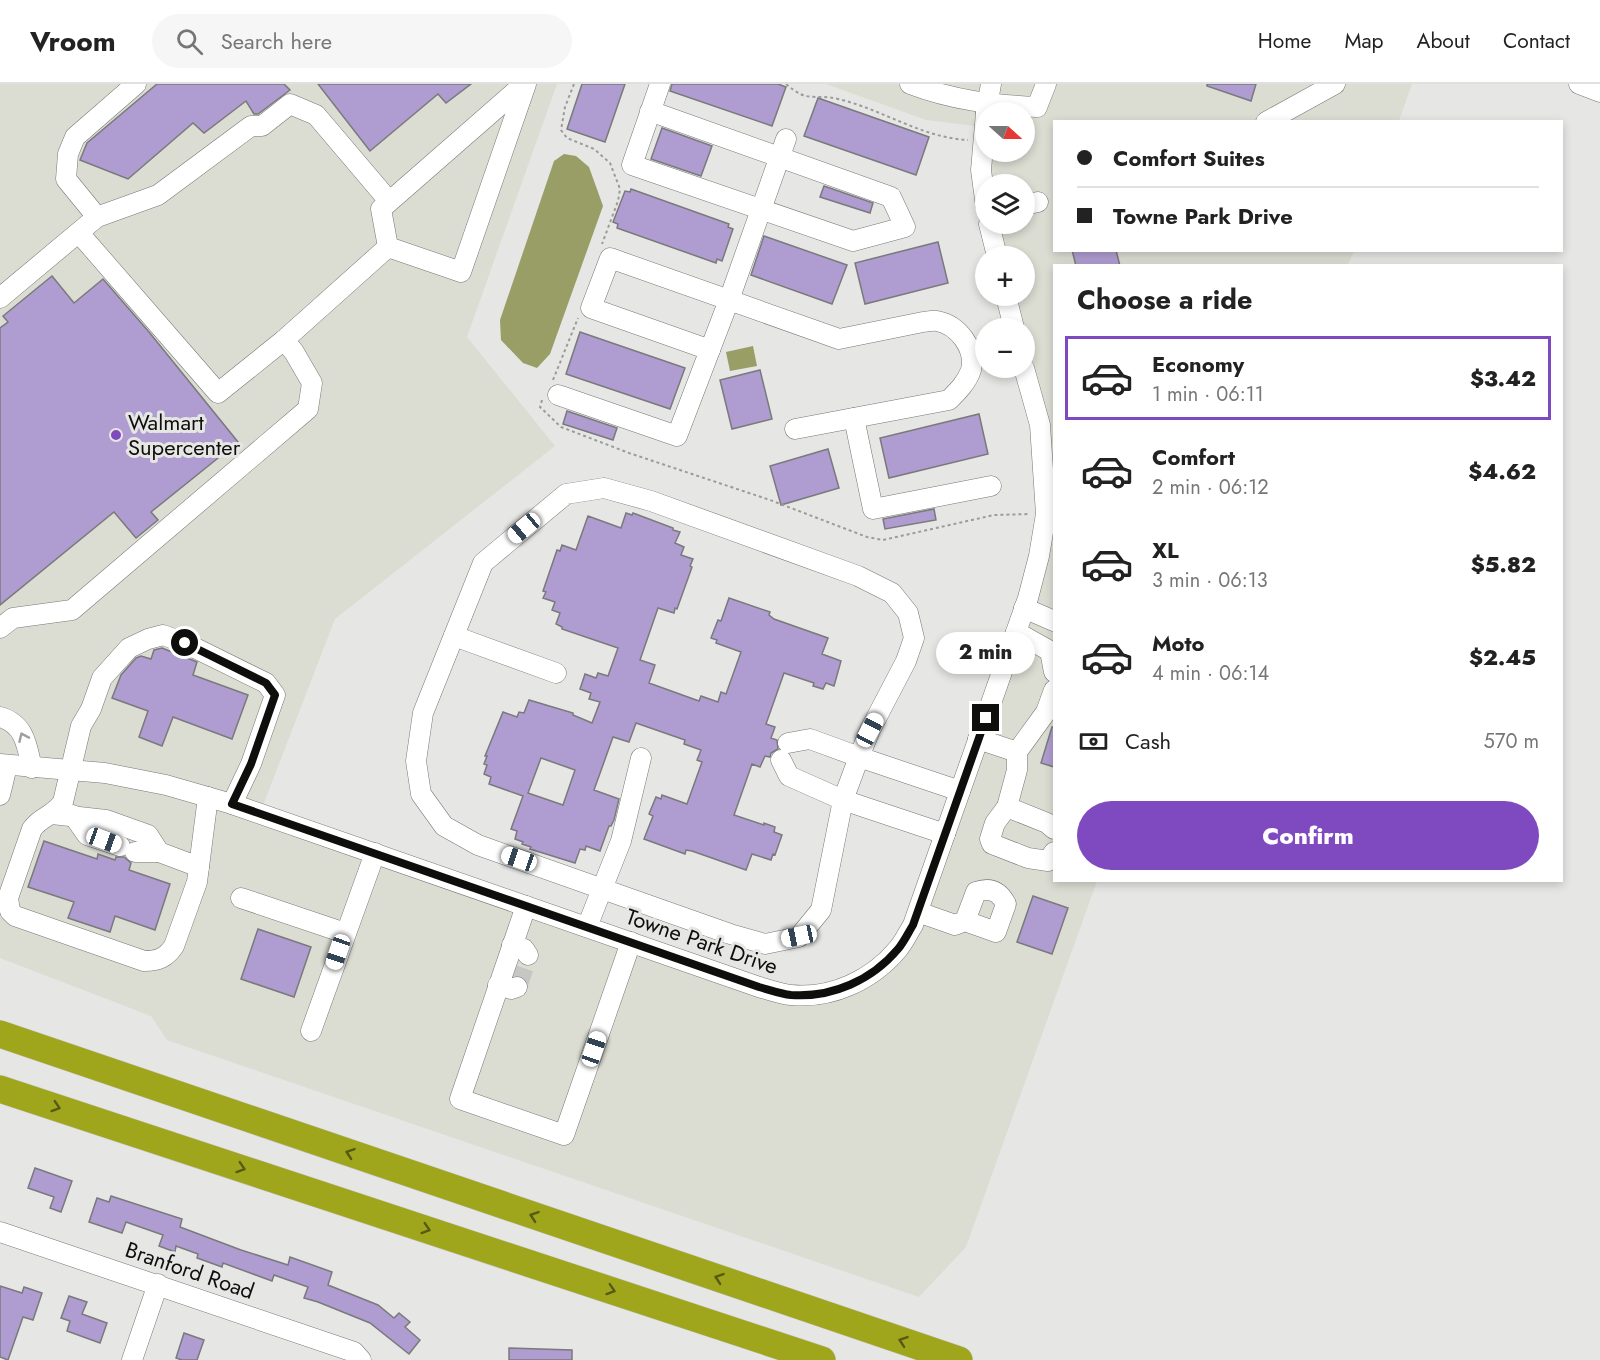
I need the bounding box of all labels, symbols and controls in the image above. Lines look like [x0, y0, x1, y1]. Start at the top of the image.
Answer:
search box [152, 14, 572, 68]
text: Vroom [30, 21, 116, 62]
icon: search [173, 25, 206, 58]
text: Search here [221, 25, 332, 57]
text: Home [1258, 26, 1311, 56]
text: Map [1344, 26, 1384, 56]
text: About [1417, 26, 1470, 56]
text: Contact [1503, 26, 1570, 56]
north arrow [975, 102, 1035, 162]
map controls [975, 102, 1035, 378]
text: Comfort Suites [1113, 142, 1265, 174]
button: layers [975, 174, 1035, 234]
text: Towne Park Drive [1113, 200, 1293, 232]
button: + [975, 246, 1035, 306]
text: Choose a ride [1077, 280, 1252, 319]
button: − [975, 318, 1035, 378]
text: Economy [1152, 348, 1244, 380]
icon: car [1080, 351, 1134, 405]
text: $3.42 [1470, 362, 1536, 394]
text: 1 min · 06:11 [1152, 380, 1264, 409]
place label: Walmart Supercenter [128, 406, 241, 463]
marker: Walmart Supercenter [109, 428, 123, 442]
text: Comfort [1152, 441, 1235, 473]
icon: car [1080, 444, 1134, 498]
text: $4.62 [1468, 455, 1536, 487]
text: 2 min · 06:12 [1152, 473, 1269, 502]
car [504, 510, 544, 546]
text: XL [1152, 534, 1179, 566]
icon: car [1080, 537, 1134, 591]
text: $5.82 [1471, 548, 1536, 580]
text: 3 min · 06:13 [1152, 566, 1268, 595]
text: Moto [1152, 627, 1205, 659]
route start [171, 629, 198, 656]
icon: car [1080, 630, 1134, 684]
callout: 2 min [936, 631, 1036, 673]
text: 2 min [959, 638, 1012, 667]
text: $2.45 [1469, 641, 1536, 673]
text: 4 min · 06:14 [1152, 659, 1269, 688]
route end [972, 704, 999, 731]
car [854, 710, 886, 750]
icon: cash [1077, 725, 1110, 758]
text: Cash [1125, 725, 1171, 757]
text: 570 m [1484, 727, 1539, 756]
one-way arrow [18, 732, 30, 743]
button: Confirm [1077, 801, 1539, 870]
car [84, 825, 124, 855]
car [499, 845, 539, 873]
street label: Towne Park Drive [622, 900, 782, 982]
car [780, 923, 818, 949]
car [324, 932, 352, 972]
car [580, 1029, 608, 1069]
one-way arrow [50, 1100, 61, 1113]
one-way arrow [345, 1147, 355, 1160]
one-way arrow [235, 1161, 246, 1174]
one-way arrow [529, 1210, 540, 1223]
one-way arrow [420, 1222, 431, 1235]
street label: Branford Road [121, 1233, 259, 1307]
one-way arrow [714, 1273, 725, 1286]
one-way arrow [605, 1283, 616, 1296]
one-way arrow [898, 1336, 909, 1349]

